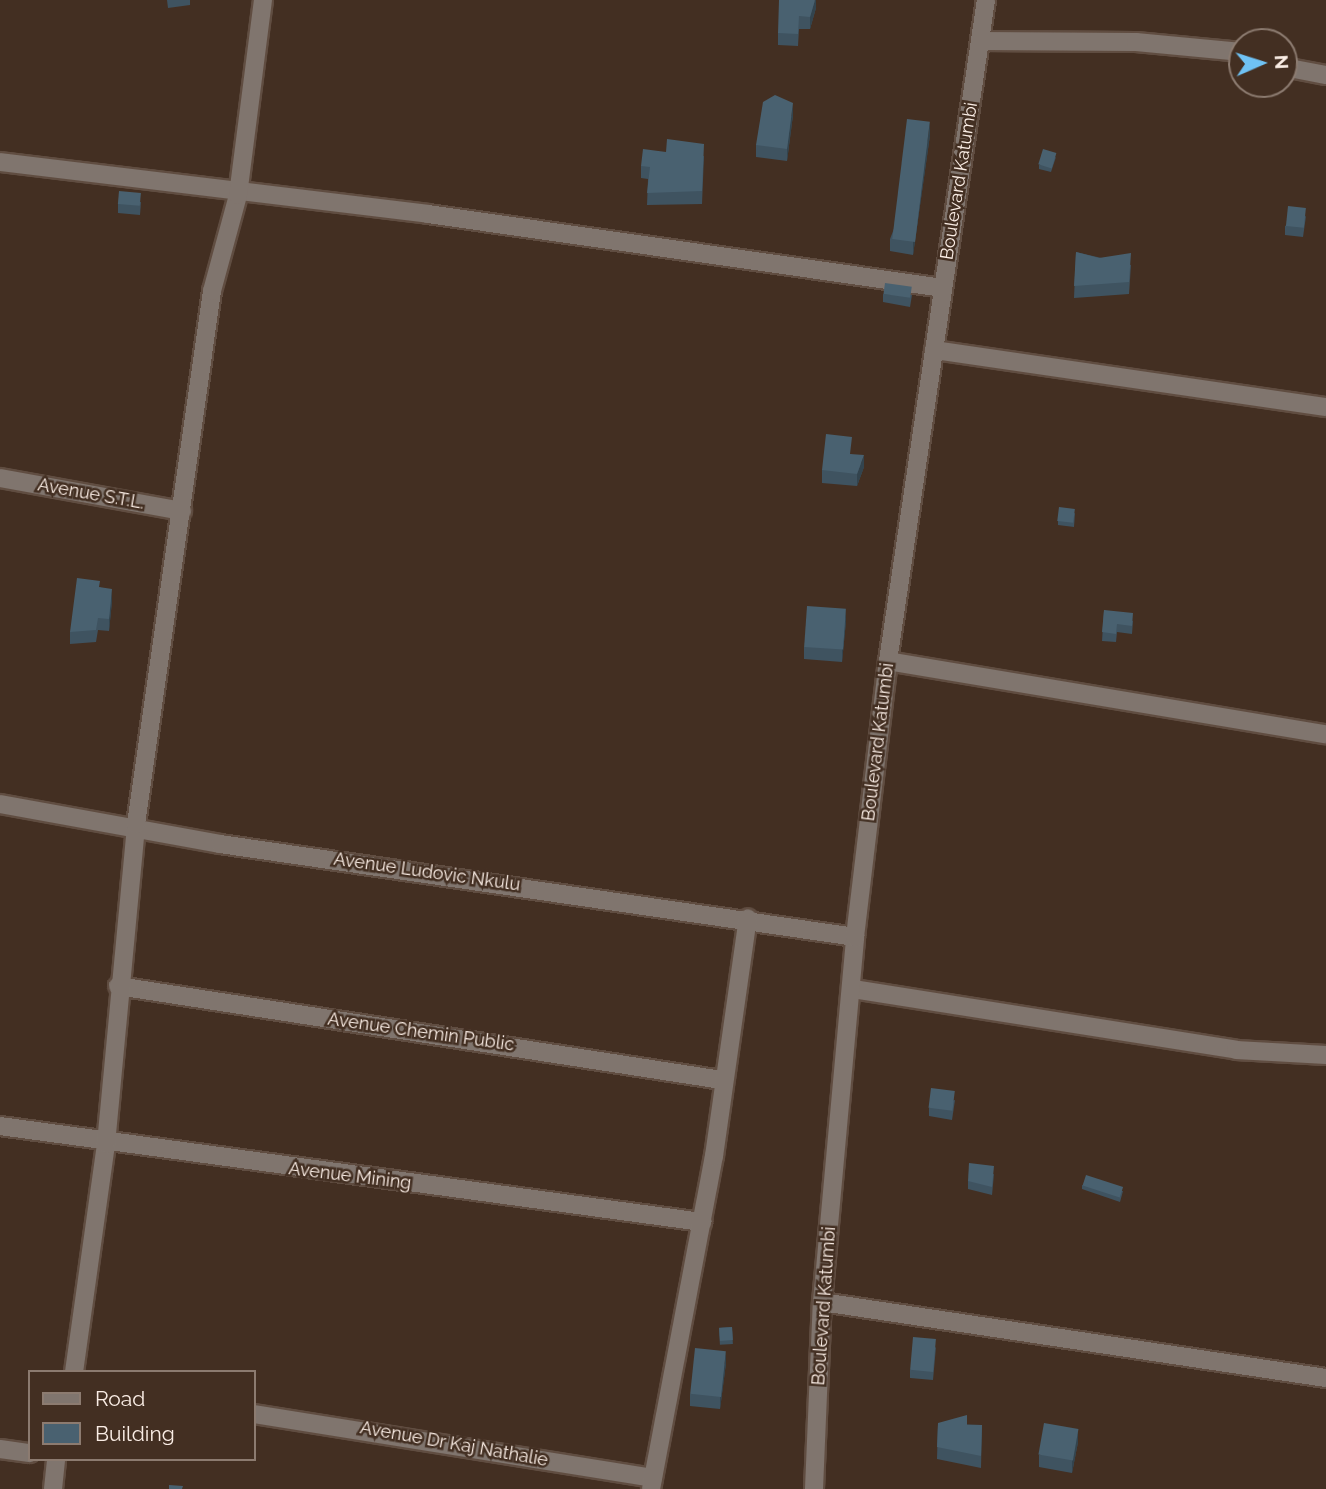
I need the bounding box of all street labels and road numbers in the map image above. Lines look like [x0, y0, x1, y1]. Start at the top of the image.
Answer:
street label: Boulevard Katumbi [936, 101, 982, 261]
street label: Avenue S.T.L. [36, 474, 146, 514]
street label: Boulevard Katumbi [858, 662, 898, 822]
street label: Avenue Ludovic Nkulu [332, 848, 522, 896]
street label: Avenue Chemin Public [326, 1008, 516, 1056]
street label: Avenue Mining [287, 1158, 413, 1194]
street label: Boulevard Katumbi [808, 1226, 840, 1386]
street label: Avenue Dr Kaj Nathalie [358, 1417, 550, 1471]

